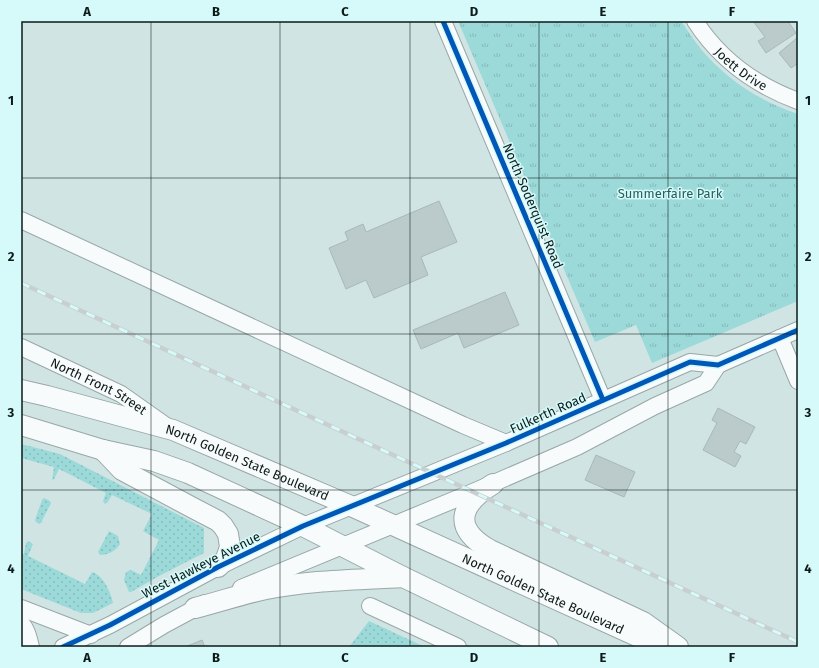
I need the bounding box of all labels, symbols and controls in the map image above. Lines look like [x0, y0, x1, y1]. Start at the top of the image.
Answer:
text: A [82, 4, 91, 19]
text: B [212, 4, 220, 19]
text: C [341, 4, 349, 19]
text: D [470, 4, 479, 19]
text: E [600, 4, 607, 19]
text: F [729, 4, 736, 19]
street label: Joett Drive [712, 44, 770, 93]
text: 1 [8, 93, 14, 108]
text: 1 [805, 93, 811, 108]
street label: North Soderquist Road [500, 141, 566, 271]
park label: Summerfaire Park [618, 186, 723, 201]
text: 2 [8, 249, 15, 264]
text: 2 [805, 249, 812, 264]
street label: North Front Street [48, 355, 150, 417]
street label: Fulkerth Road [508, 390, 588, 436]
text: 3 [7, 405, 15, 420]
text: 3 [804, 405, 812, 420]
street label: North Golden State Boulevard [164, 421, 331, 503]
street label: West Hawkeye Avenue [139, 529, 263, 601]
street label: North Golden State Boulevard [460, 550, 627, 637]
text: 4 [7, 561, 15, 576]
text: 4 [804, 561, 812, 576]
text: A [82, 650, 91, 665]
text: B [212, 650, 220, 665]
text: C [341, 650, 349, 665]
text: D [470, 650, 479, 665]
text: E [600, 650, 607, 665]
text: F [729, 650, 736, 665]

